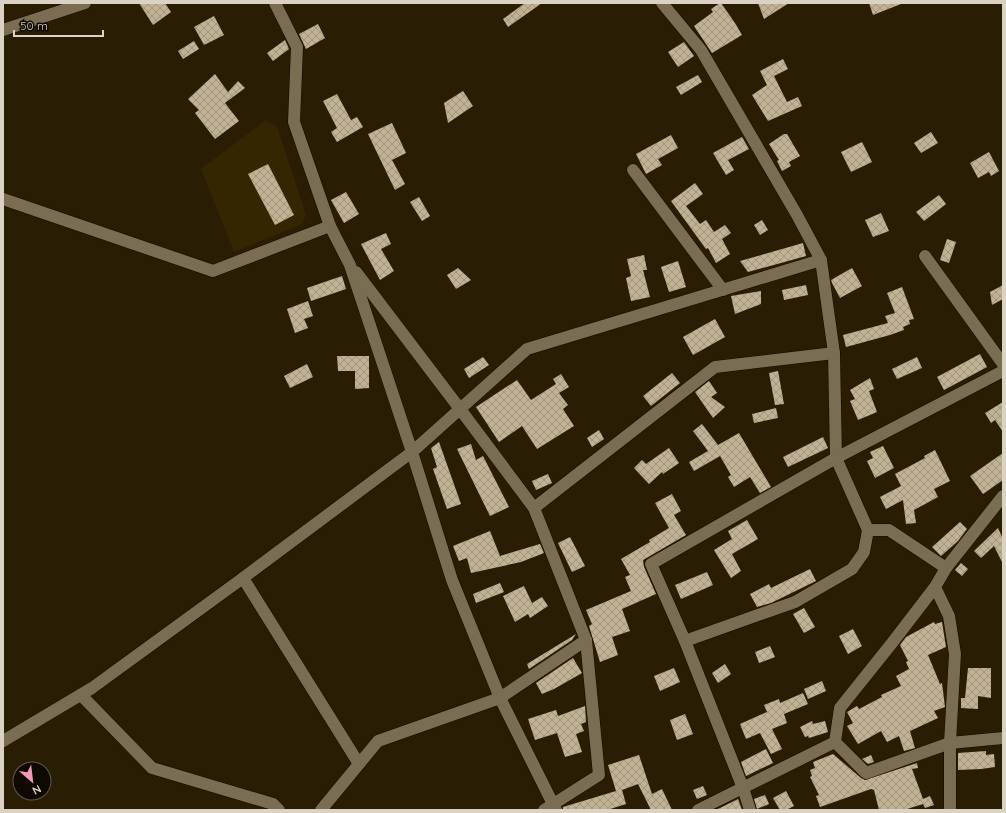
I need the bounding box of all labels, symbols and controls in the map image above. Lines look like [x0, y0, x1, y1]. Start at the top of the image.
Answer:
scale bar [14, 12, 103, 38]
text: 50 m [20, 18, 48, 33]
north arrow [12, 761, 52, 801]
text: N [30, 782, 44, 798]

